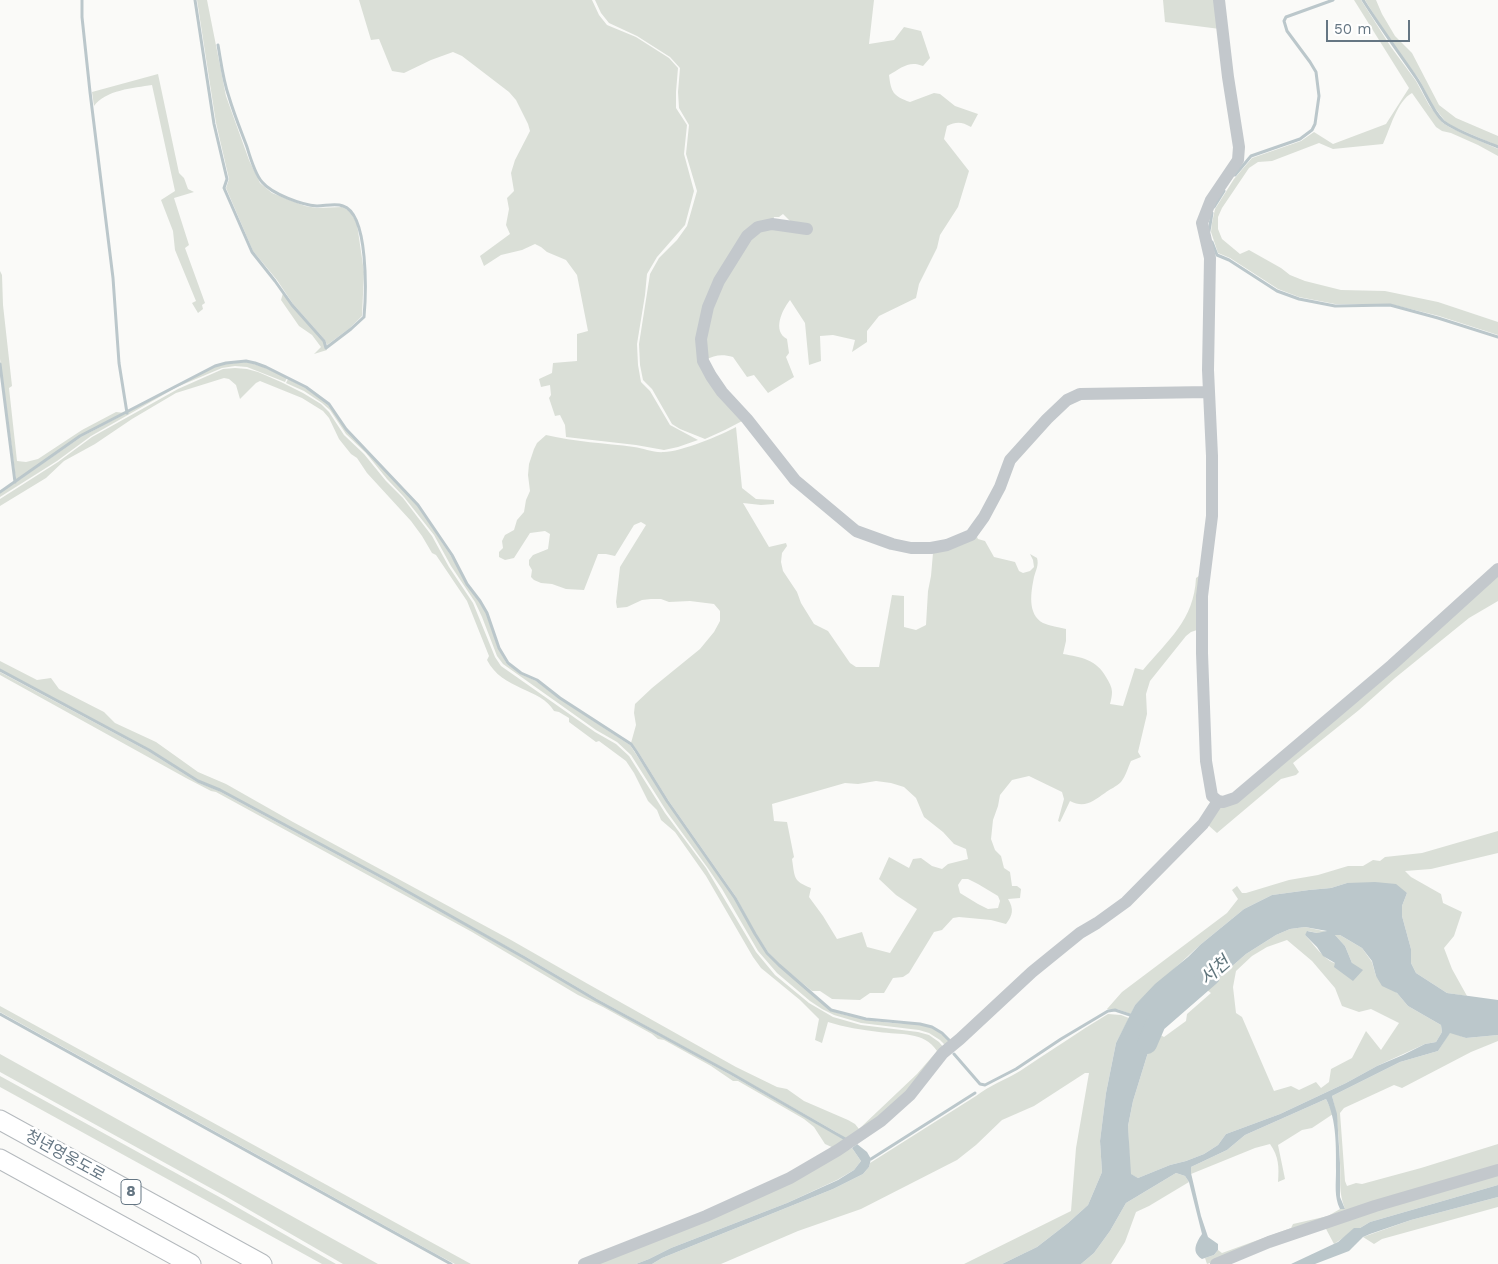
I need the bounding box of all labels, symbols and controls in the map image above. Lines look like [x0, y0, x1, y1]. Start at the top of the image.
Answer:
scale bar [1328, 10, 1412, 42]
text: 50 m [1334, 20, 1371, 38]
water label: 서천 [1195, 952, 1235, 990]
street label: 청년영웅도로 [22, 1126, 108, 1186]
road number: 8 [121, 1180, 141, 1204]

